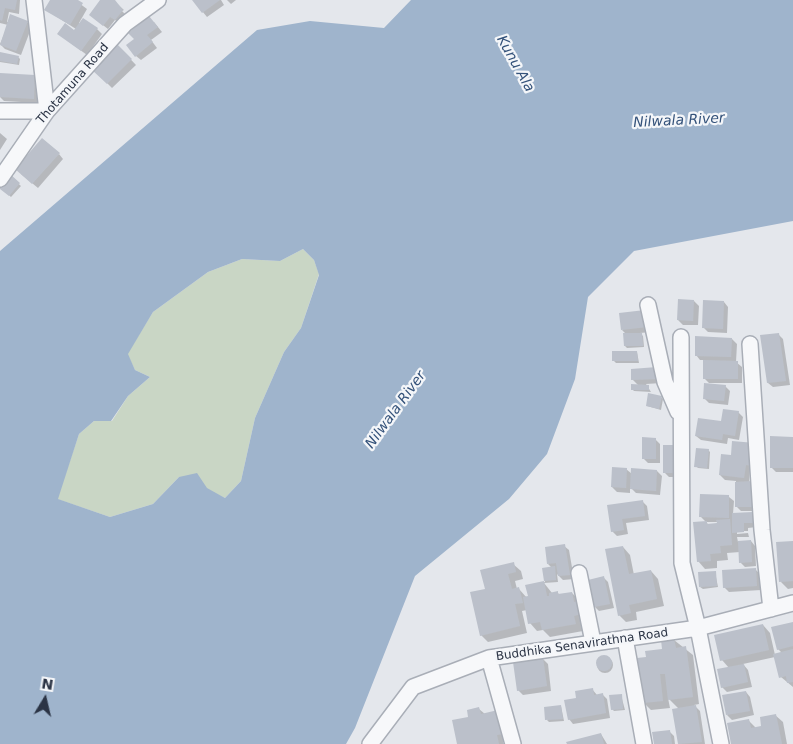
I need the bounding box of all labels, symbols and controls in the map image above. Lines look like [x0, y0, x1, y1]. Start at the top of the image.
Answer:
water label: Kunu Ala [493, 33, 537, 95]
street label: Thotamuna Road [34, 41, 112, 127]
water label: Nilwala River [633, 110, 725, 132]
water label: Nilwala River [362, 368, 430, 452]
street label: Buddhika Senavirathna Road [495, 626, 669, 664]
north arrow [20, 674, 70, 724]
text: N [40, 675, 54, 693]

